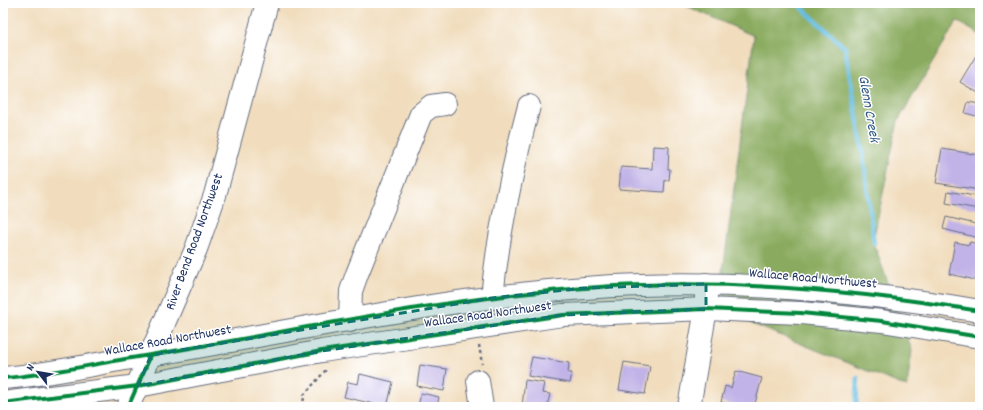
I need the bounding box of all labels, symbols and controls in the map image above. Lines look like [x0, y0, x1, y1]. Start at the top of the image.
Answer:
water label: Glenn Creek [851, 74, 885, 146]
street label: River Bend Road Northwest [161, 171, 229, 313]
street label: Wallace Road Northwest [748, 263, 878, 295]
street label: Wallace Road Northwest [423, 296, 553, 334]
street label: Wallace Road Northwest [103, 320, 233, 362]
north arrow [18, 352, 58, 392]
text: N [23, 361, 40, 374]

